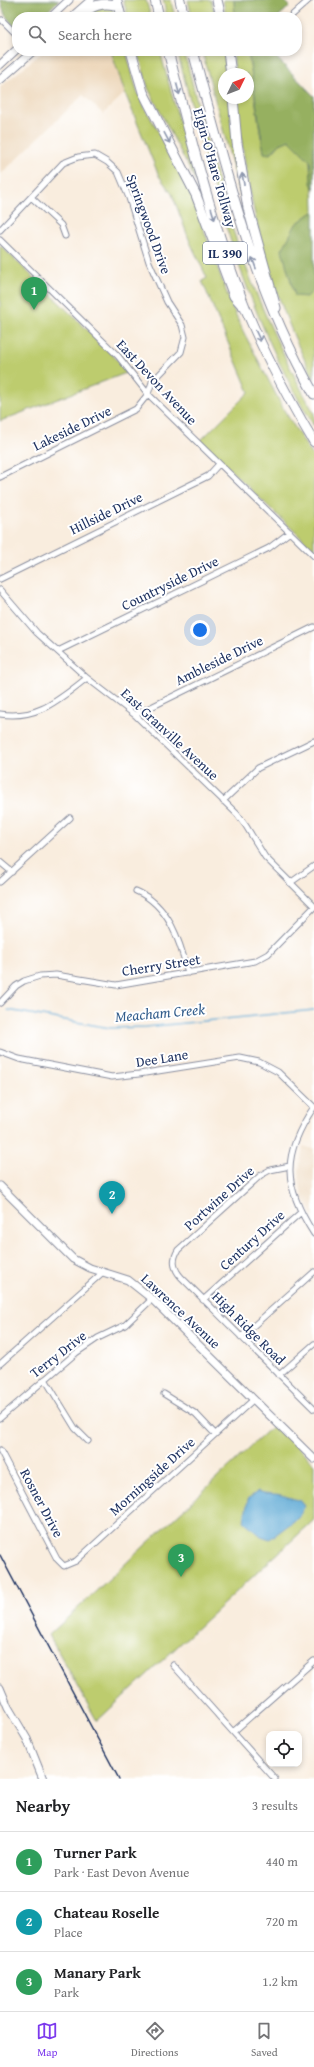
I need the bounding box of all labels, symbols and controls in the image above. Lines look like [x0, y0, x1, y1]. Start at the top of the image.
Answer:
search box [12, 12, 302, 56]
icon: search [26, 23, 48, 45]
text: Search here [58, 24, 132, 45]
north arrow [218, 68, 254, 104]
one-way arrow [175, 82, 182, 95]
street label: Elgin-O'Hare Tollway [188, 106, 242, 230]
one-way arrow [164, 132, 171, 144]
street label: Springwood Drive [122, 171, 176, 277]
one-way arrow [239, 173, 247, 186]
one-way arrow [210, 207, 217, 220]
road number: IL 390 [203, 242, 247, 264]
one-way arrow [250, 257, 258, 269]
pin: 1 [21, 277, 47, 310]
one-way arrow [255, 329, 262, 341]
street label: East Devon Avenue [112, 335, 202, 429]
street label: Lakeside Drive [29, 400, 115, 456]
street label: Hillside Drive [66, 486, 146, 539]
street label: Countryside Drive [118, 551, 222, 615]
your location [190, 620, 210, 640]
street label: Ambleside Drive [172, 630, 267, 690]
street label: East Granville Avenue [117, 683, 224, 785]
street label: Cherry Street [120, 949, 202, 981]
water label: Meacham Creek [114, 998, 206, 1027]
street label: Dee Lane [134, 1044, 190, 1072]
street label: Portwine Drive [180, 1161, 259, 1235]
pin: 2 [99, 1181, 125, 1214]
street label: Century Drive [215, 1205, 289, 1275]
street label: Lawrence Avenue [137, 1269, 225, 1353]
street label: High Ridge Road [208, 1287, 291, 1370]
street label: Terry Drive [25, 1325, 91, 1382]
street label: Morningside Drive [105, 1432, 200, 1520]
street label: Rosner Drive [15, 1465, 69, 1541]
pin: 3 [168, 1544, 194, 1577]
map controls [266, 1731, 302, 1767]
button: locate [266, 1731, 302, 1767]
text: Nearby [16, 1793, 70, 1818]
text: 3 results [252, 1796, 298, 1815]
text: Turner Park [54, 1842, 137, 1863]
text: 1 [26, 1852, 32, 1871]
text: 440 m [266, 1852, 298, 1871]
text: Park · East Devon Avenue [54, 1863, 189, 1882]
text: Chateau Roselle [54, 1902, 159, 1923]
text: 2 [26, 1912, 32, 1931]
text: 720 m [266, 1912, 298, 1931]
text: Place [54, 1923, 83, 1942]
text: Manary Park [54, 1962, 141, 1983]
text: 3 [26, 1972, 32, 1991]
text: 1.2 km [262, 1972, 298, 1991]
text: Park [54, 1983, 79, 2002]
tab: Map [36, 2020, 58, 2060]
tab: Directions [131, 2020, 178, 2060]
tab: Saved [251, 2020, 278, 2060]

